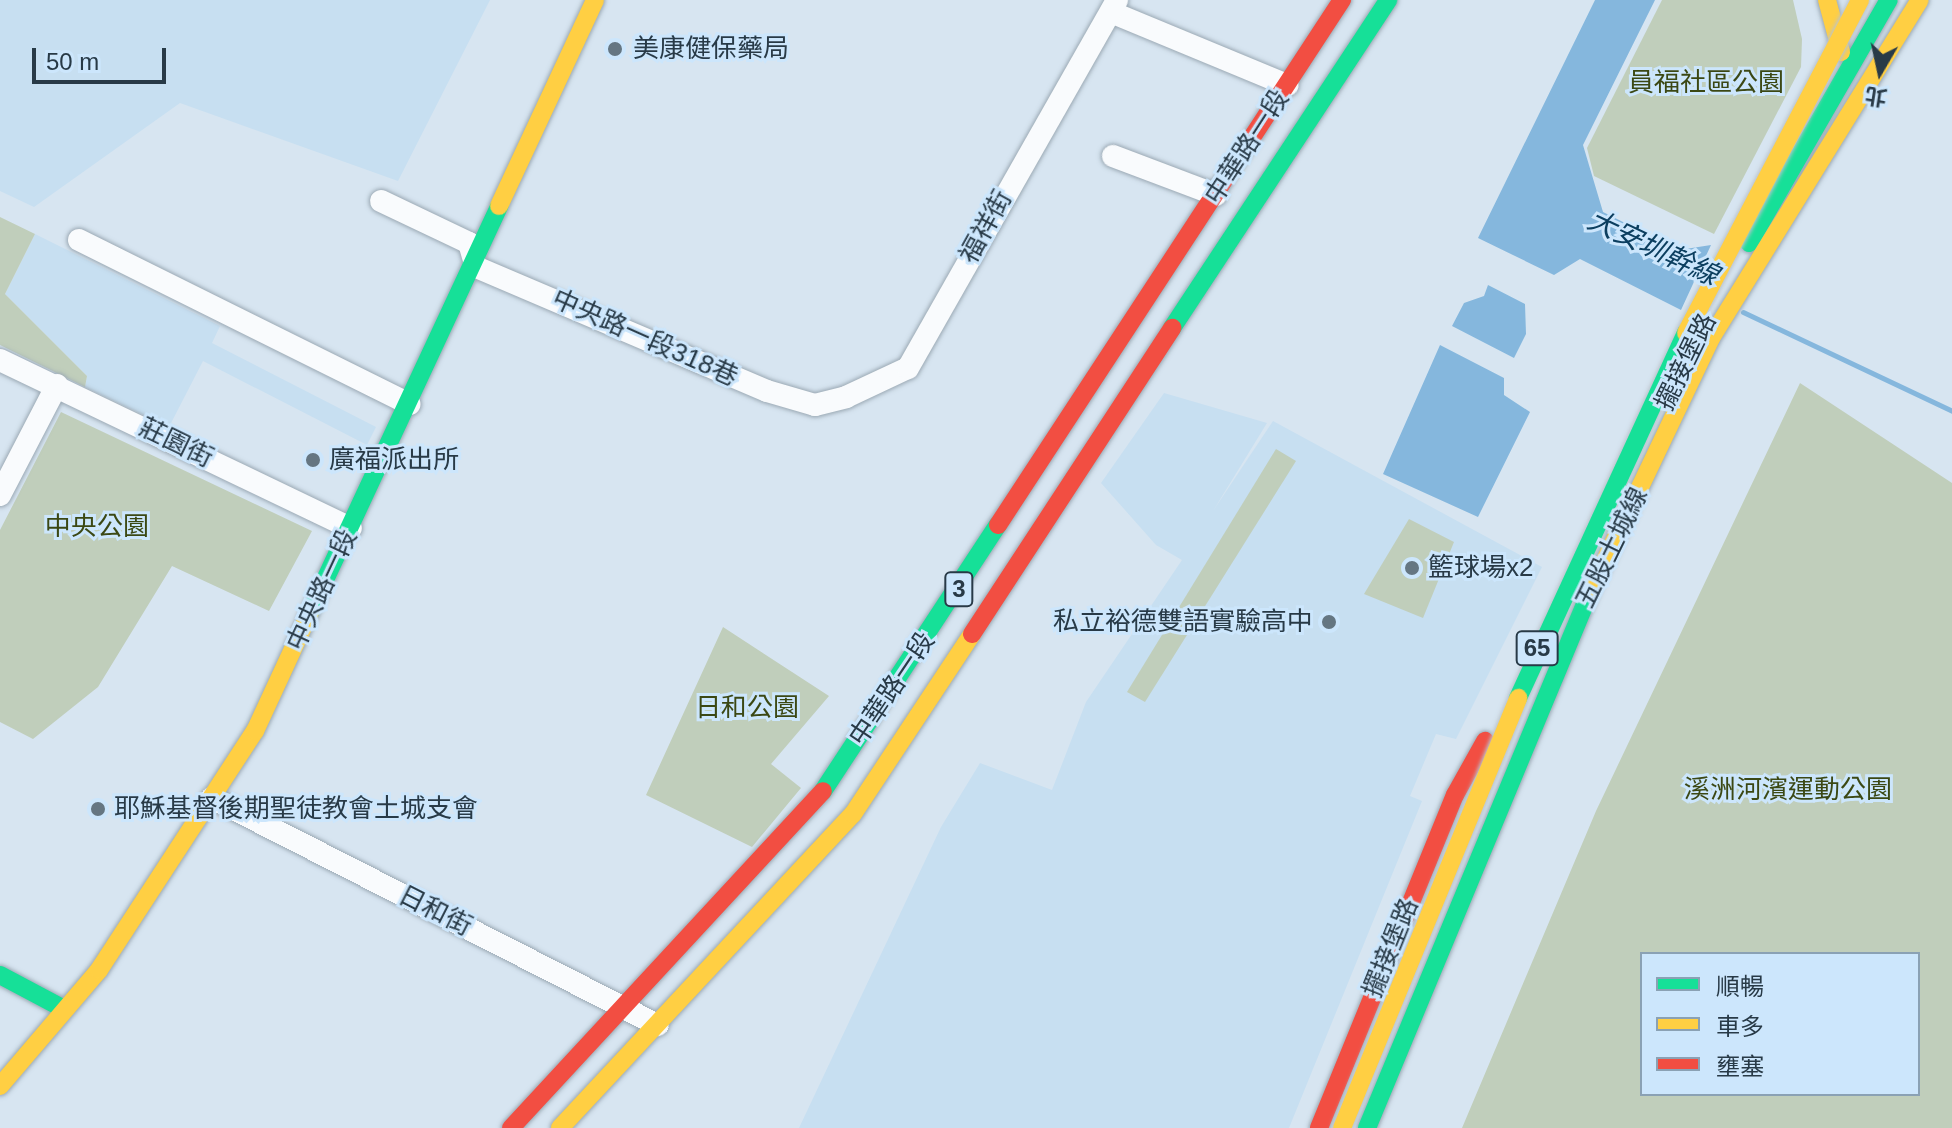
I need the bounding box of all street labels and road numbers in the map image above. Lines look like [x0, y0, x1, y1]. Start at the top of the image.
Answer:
street label: 中華路一段 [1199, 84, 1295, 210]
street label: 福祥街 [953, 185, 1019, 269]
street label: 中央路一段318巷 [548, 283, 742, 393]
street label: 擺接堡路 [1649, 308, 1723, 416]
street label: 莊園街 [134, 412, 218, 474]
street label: 五股土城線 [1569, 483, 1655, 613]
street label: 中央路一段 [280, 524, 364, 656]
road number: 3 [943, 569, 975, 609]
street label: 中華路一段 [843, 626, 941, 752]
road number: 65 [1515, 628, 1559, 668]
street label: 日和街 [393, 879, 477, 943]
street label: 擺接堡路 [1357, 894, 1425, 1002]

